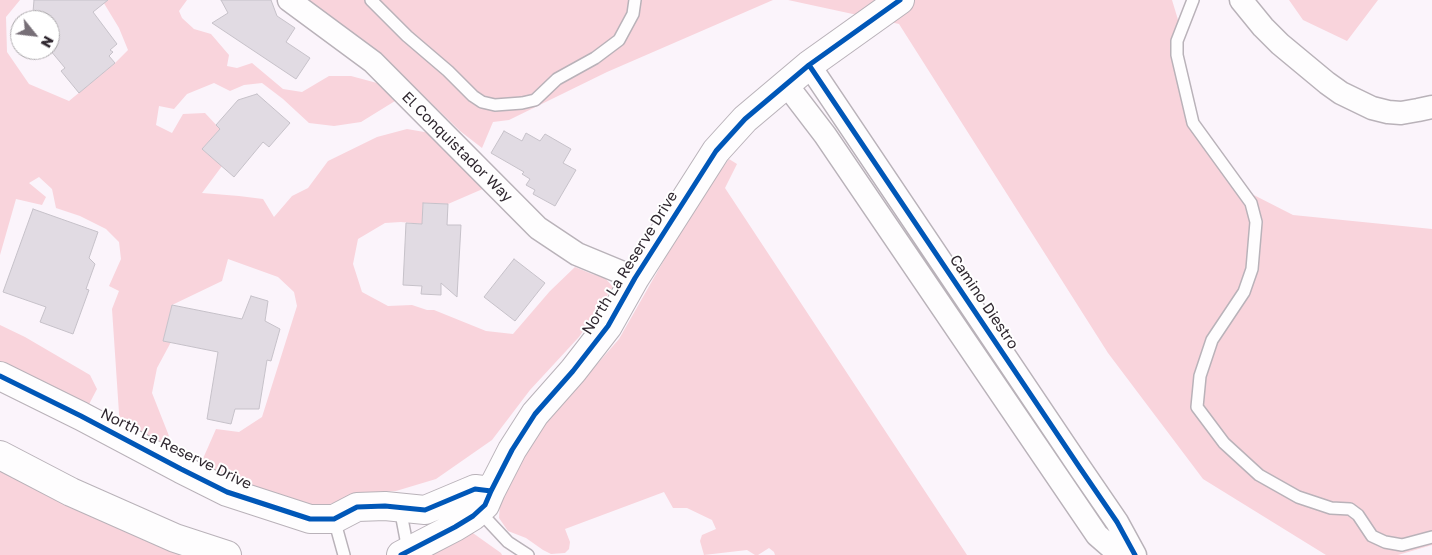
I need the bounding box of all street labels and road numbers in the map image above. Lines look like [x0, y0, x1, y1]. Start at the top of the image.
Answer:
street label: El Conquistador Way [398, 88, 516, 206]
street label: North La Reserve Drive [578, 188, 682, 338]
street label: Camino Diestro [946, 251, 1022, 353]
street label: North La Reserve Drive [98, 405, 254, 493]

